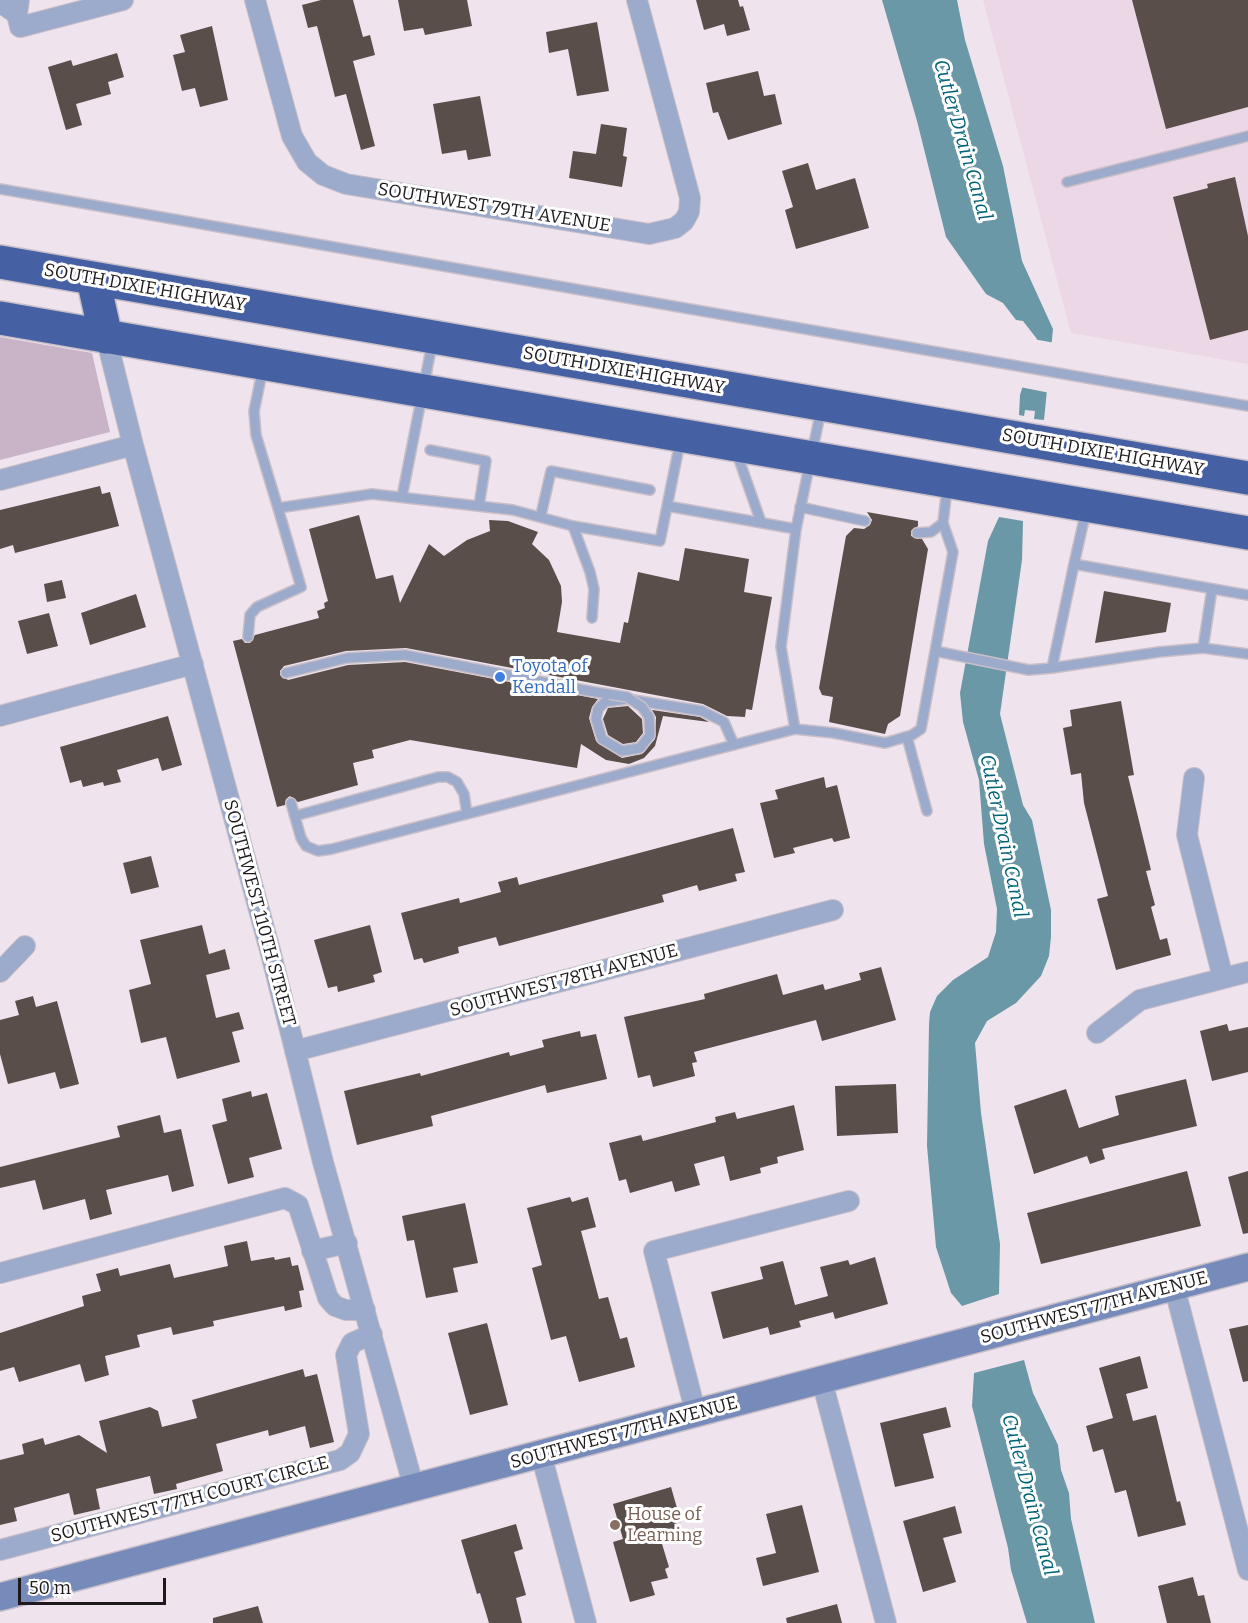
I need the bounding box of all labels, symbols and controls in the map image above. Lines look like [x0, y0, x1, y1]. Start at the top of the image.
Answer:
water label: Cutler Drain Canal [928, 57, 996, 223]
street label: SOUTHWEST 79TH AVENUE [376, 179, 612, 237]
street label: SOUTH DIXIE HIGHWAY [42, 260, 248, 316]
street label: SOUTH DIXIE HIGHWAY [521, 343, 727, 399]
street label: SOUTH DIXIE HIGHWAY [1000, 425, 1206, 481]
place label: Toyota of Kendall [512, 656, 587, 698]
marker: Toyota of Kendall [493, 670, 507, 684]
water label: Cutler Drain Canal [974, 752, 1032, 920]
street label: SOUTHWEST 110TH STREET [218, 797, 300, 1029]
street label: SOUTHWEST 78TH AVENUE [448, 940, 680, 1022]
street label: SOUTHWEST 77TH AVENUE [978, 1267, 1210, 1349]
street label: SOUTHWEST 77TH AVENUE [508, 1392, 740, 1474]
water label: Cutler Drain Canal [996, 1412, 1062, 1578]
street label: SOUTHWEST 77TH COURT CIRCLE [49, 1452, 331, 1548]
place label: House of Learning [627, 1504, 702, 1546]
marker: House of Learning [608, 1518, 622, 1532]
scale bar [21, 1566, 170, 1604]
text: 50 m [29, 1577, 71, 1599]

